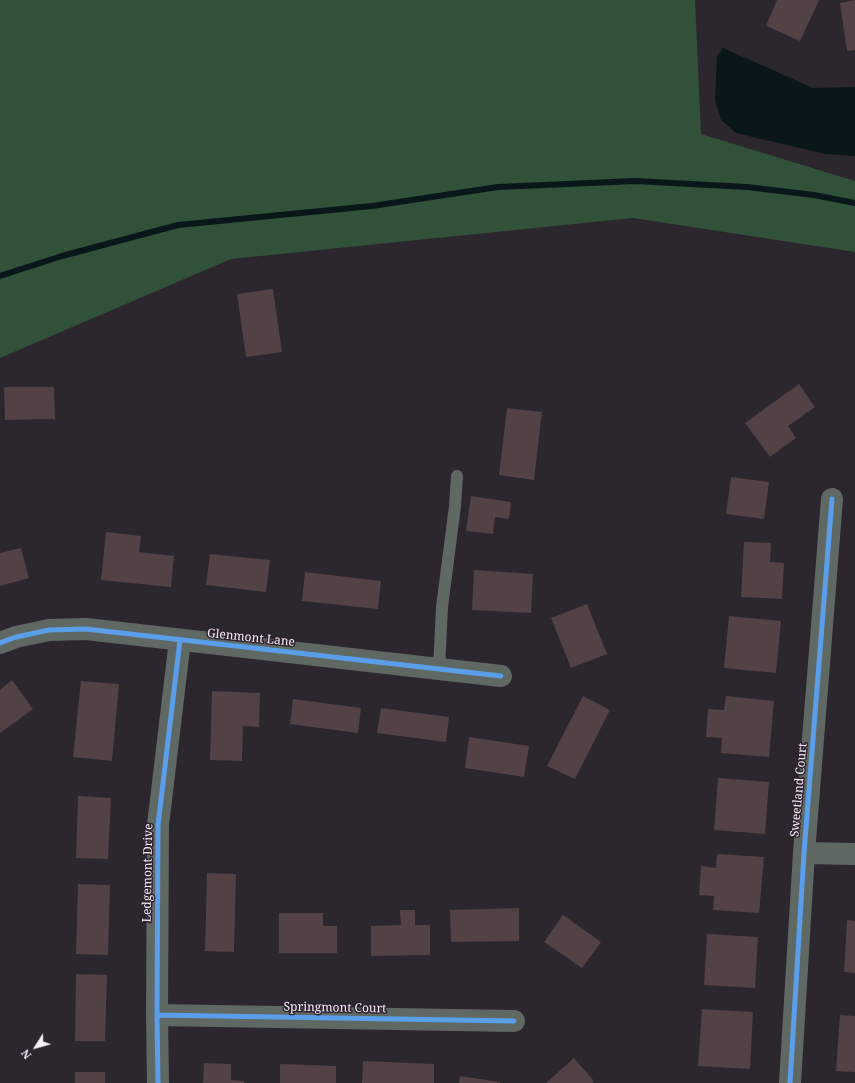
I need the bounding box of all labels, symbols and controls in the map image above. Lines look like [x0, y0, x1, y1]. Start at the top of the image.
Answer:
street label: Glenmont Lane [206, 626, 296, 650]
street label: Sweetland Court [788, 742, 810, 838]
street label: Ledgemont Drive [140, 823, 156, 923]
street label: Springmont Court [284, 1000, 386, 1016]
north arrow [16, 1027, 56, 1067]
text: N [17, 1047, 35, 1063]

